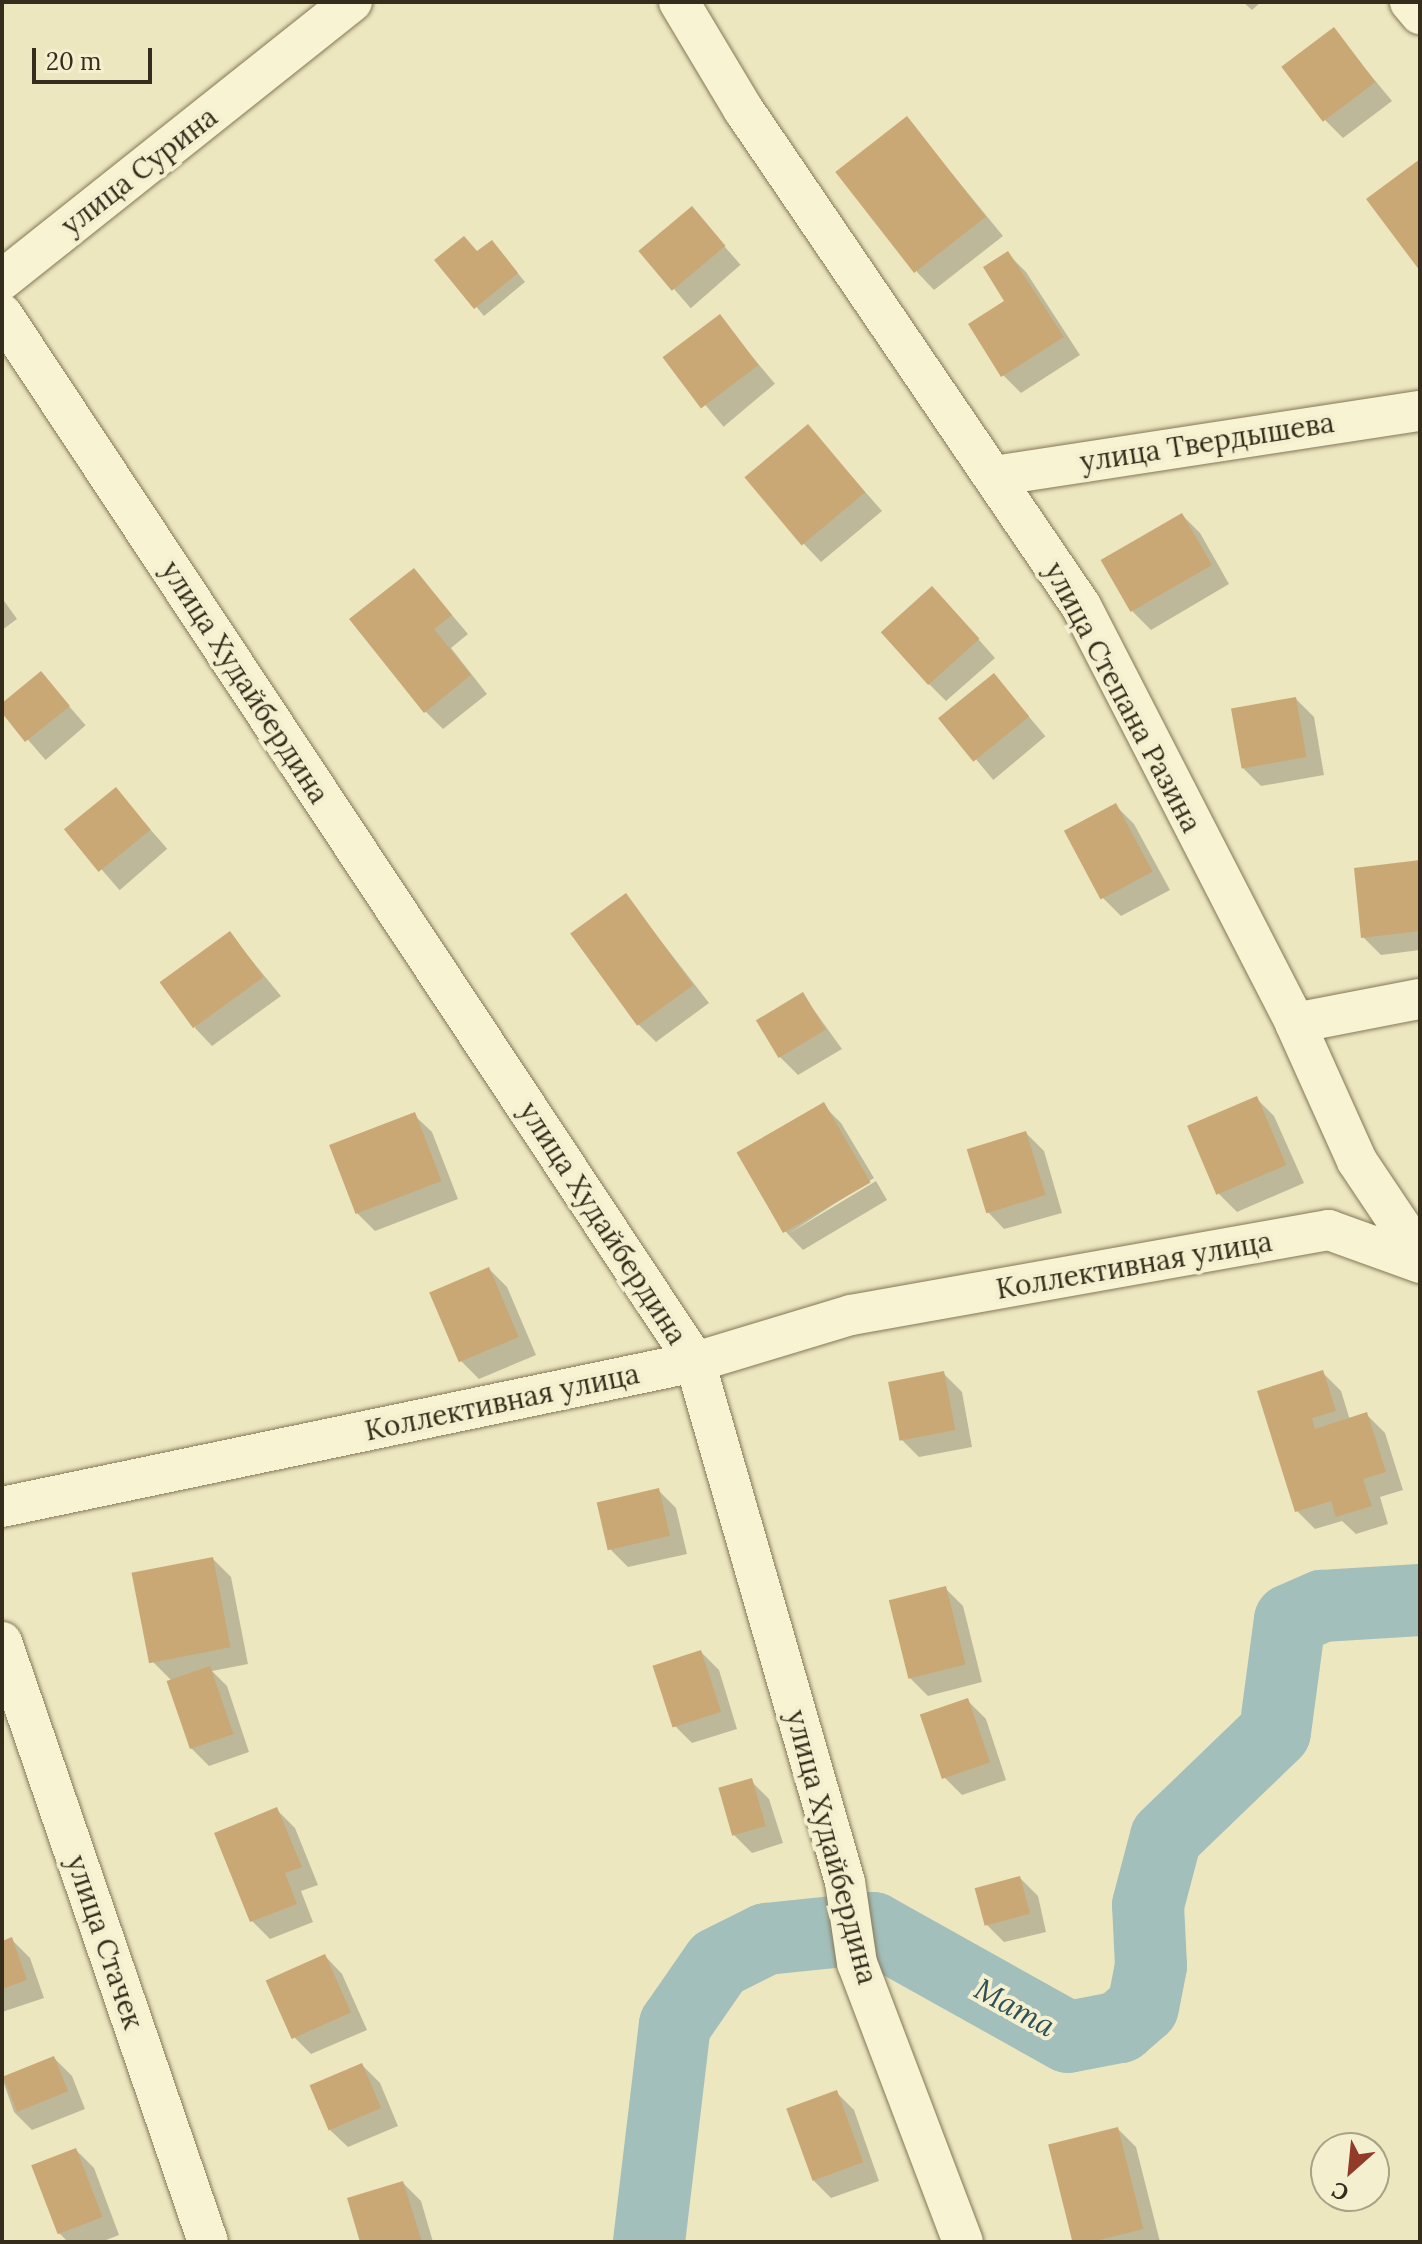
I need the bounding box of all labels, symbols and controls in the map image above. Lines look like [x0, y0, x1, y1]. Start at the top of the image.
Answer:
scale bar [36, 32, 156, 82]
text: 20 m [46, 46, 102, 77]
street label: улица Сурина [54, 100, 224, 242]
street label: улица Твердышева [1078, 405, 1336, 479]
street label: улица Худайбердина [154, 554, 336, 810]
street label: улица Степана Разина [1037, 556, 1209, 838]
street label: улица Худайбердина [512, 1095, 694, 1351]
street label: Коллективная улица [993, 1224, 1275, 1306]
street label: Коллективная улица [362, 1357, 642, 1447]
street label: улица Худайбердина [779, 1706, 885, 1988]
street label: улица Стачек [60, 1851, 150, 2033]
water label: Мата [968, 1970, 1062, 2044]
north arrow [1310, 2132, 1390, 2212]
text: С [1327, 2176, 1353, 2208]

